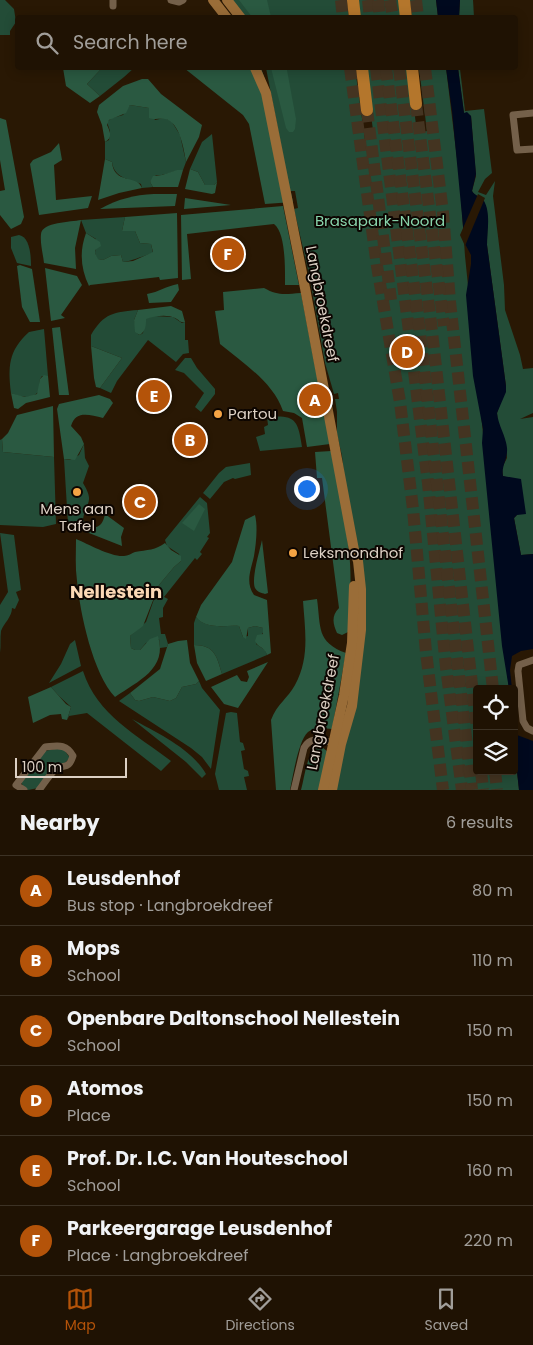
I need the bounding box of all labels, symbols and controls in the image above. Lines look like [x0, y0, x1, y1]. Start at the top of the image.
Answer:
search box [15, 15, 518, 70]
icon: search [33, 29, 61, 57]
text: Search here [73, 29, 187, 56]
park label: Brasapark-Noord [315, 210, 445, 231]
pin: F [212, 235, 244, 273]
street label: Langbroekdreef [301, 244, 344, 364]
pin: D [391, 333, 423, 371]
pin: E [138, 377, 170, 415]
pin: A [299, 381, 331, 419]
place label: Partou [228, 403, 277, 424]
marker: Partou [212, 408, 224, 420]
pin: B [174, 421, 206, 459]
your location [294, 476, 320, 502]
pin: C [124, 483, 156, 521]
marker: Mens aan Tafel [71, 486, 83, 498]
place label: Mens aan Tafel [40, 498, 114, 536]
place label: Leksmondhof [303, 542, 403, 563]
marker: Leksmondhof [287, 547, 299, 559]
district label: Nellestein [70, 579, 162, 604]
street label: Langbroekdreef [301, 652, 344, 772]
map controls [473, 685, 518, 775]
button: locate [473, 685, 518, 730]
button: layers [473, 730, 518, 775]
scale bar [15, 755, 128, 778]
text: 100 m [22, 757, 62, 777]
text: Nearby [20, 808, 100, 837]
text: 6 results [446, 811, 513, 834]
text: Leusdenhof [67, 865, 180, 892]
text: A [30, 879, 42, 902]
text: 80 m [472, 879, 513, 902]
text: Bus stop · Langbroekdreef [67, 894, 273, 917]
text: Mops [67, 935, 120, 962]
text: B [31, 949, 41, 972]
text: 110 m [472, 949, 513, 972]
text: School [67, 964, 121, 987]
text: Openbare Daltonschool Nellestein [67, 1005, 400, 1032]
text: C [30, 1019, 42, 1042]
text: 150 m [467, 1019, 513, 1042]
text: School [67, 1034, 121, 1057]
text: Atomos [67, 1075, 144, 1102]
text: D [30, 1089, 42, 1112]
text: 150 m [467, 1089, 513, 1112]
text: Place [67, 1104, 111, 1127]
text: Prof. Dr. I.C. Van Houteschool [67, 1145, 348, 1172]
text: E [32, 1159, 40, 1182]
text: 160 m [467, 1159, 513, 1182]
text: School [67, 1174, 121, 1197]
text: Parkeergarage Leusdenhof [67, 1215, 332, 1242]
text: F [32, 1229, 40, 1252]
text: 220 m [464, 1229, 513, 1252]
text: Place · Langbroekdreef [67, 1244, 248, 1267]
tab: Map [65, 1285, 96, 1336]
tab: Directions [225, 1285, 295, 1336]
tab: Saved [424, 1285, 468, 1336]

